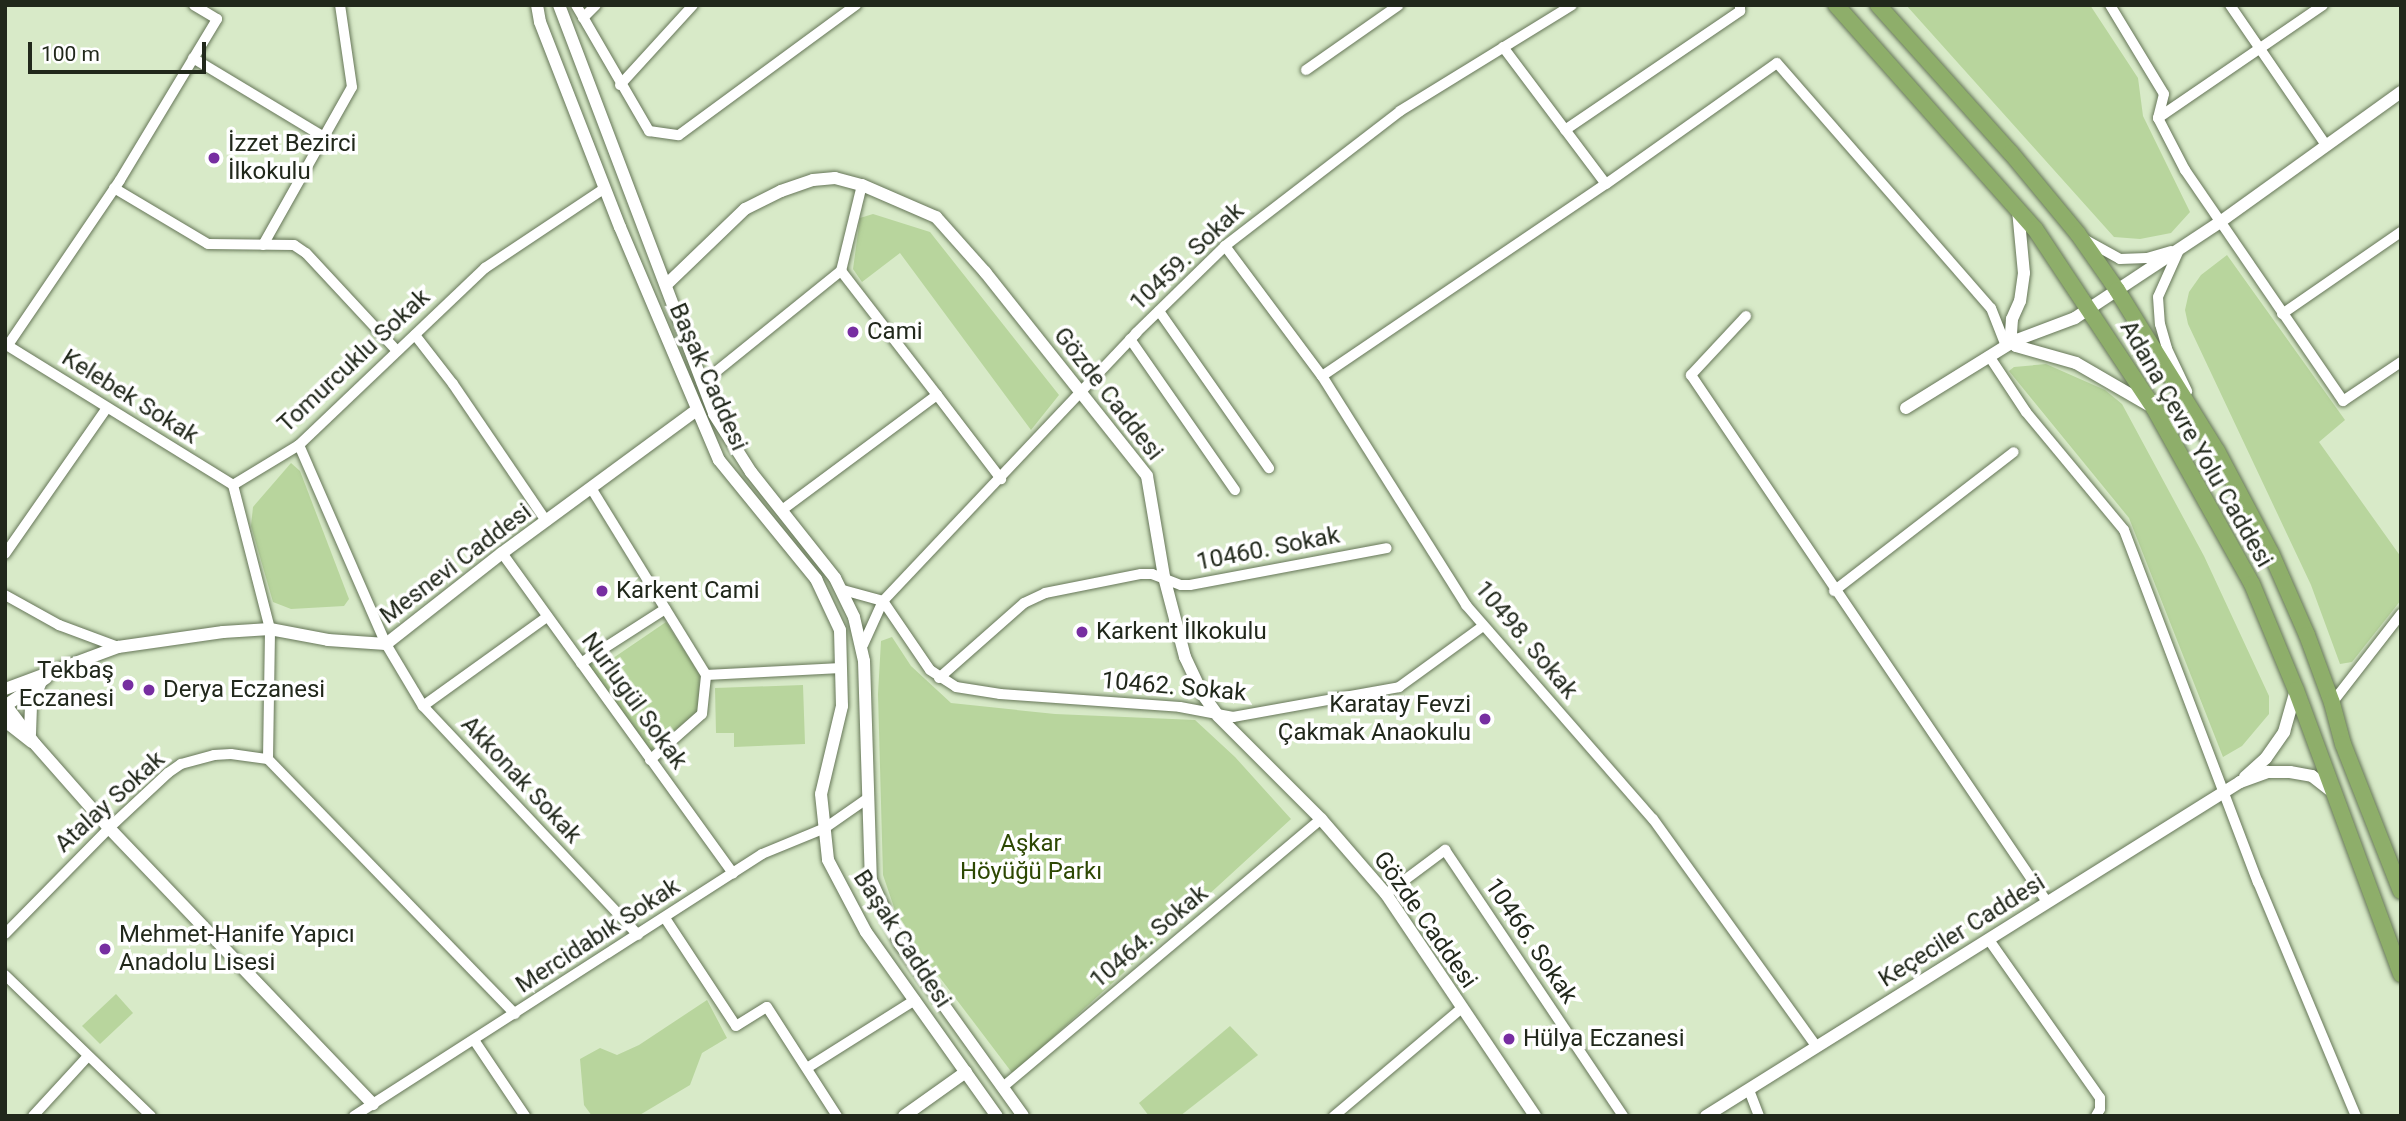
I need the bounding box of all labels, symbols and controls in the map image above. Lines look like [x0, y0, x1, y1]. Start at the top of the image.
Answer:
scale bar [32, 28, 210, 72]
text: 100 m [41, 42, 100, 66]
place label: İzzet Bezirci İlkokulu [228, 130, 356, 186]
marker: İzzet Bezirci İlkokulu [206, 150, 222, 166]
street label: 10459. Sokak [1124, 197, 1250, 317]
street label: Tomurcuklu Sokak [272, 283, 436, 439]
street label: Başak Caddesi [663, 299, 753, 455]
street label: Adana Çevre Yolu Caddesi [2114, 316, 2278, 572]
place label: Cami [867, 318, 923, 346]
street label: Gözde Caddesi [1047, 322, 1169, 466]
marker: Cami [845, 324, 861, 340]
street label: Kelebek Sokak [56, 344, 204, 450]
street label: Mesnevi Caddesi [375, 498, 537, 630]
street label: 10460. Sokak [1194, 521, 1342, 577]
street label: 10498. Sokak [1468, 575, 1584, 705]
place label: Karkent Cami [616, 577, 760, 605]
marker: Karkent Cami [594, 583, 610, 599]
place label: Karkent İlkokulu [1096, 618, 1267, 646]
marker: Karkent İlkokulu [1074, 624, 1090, 640]
street label: Nurlugül Sokak [575, 627, 693, 775]
place label: Tekbaş Eczanesi [19, 657, 114, 713]
street label: 10462. Sokak [1100, 666, 1248, 708]
place label: Derya Eczanesi [163, 676, 325, 704]
marker: Tekbaş Eczanesi [120, 677, 136, 693]
marker: Derya Eczanesi [141, 682, 157, 698]
place label: Karatay Fevzi Çakmak Anaokulu [1278, 691, 1471, 747]
street label: Akkonak Sokak [455, 710, 587, 850]
marker: Karatay Fevzi Çakmak Anaokulu [1477, 711, 1493, 727]
street label: Atalay Sokak [49, 745, 171, 859]
park label: Aşkar Höyüğü Parkı [960, 830, 1102, 886]
street label: Gözde Caddesi [1367, 846, 1483, 994]
street label: Başak Caddesi [847, 865, 957, 1013]
street label: Keçeciler Caddesi [1874, 868, 2050, 994]
street label: Mercidabık Sokak [511, 872, 685, 1000]
street label: 10466. Sokak [1479, 873, 1583, 1009]
street label: 10464. Sokak [1084, 879, 1214, 995]
place label: Mehmet-Hanife Yapıcı Anadolu Lisesi [119, 921, 355, 977]
marker: Mehmet-Hanife Yapıcı Anadolu Lisesi [97, 941, 113, 957]
place label: Hülya Eczanesi [1523, 1025, 1685, 1053]
marker: Hülya Eczanesi [1501, 1031, 1517, 1047]

